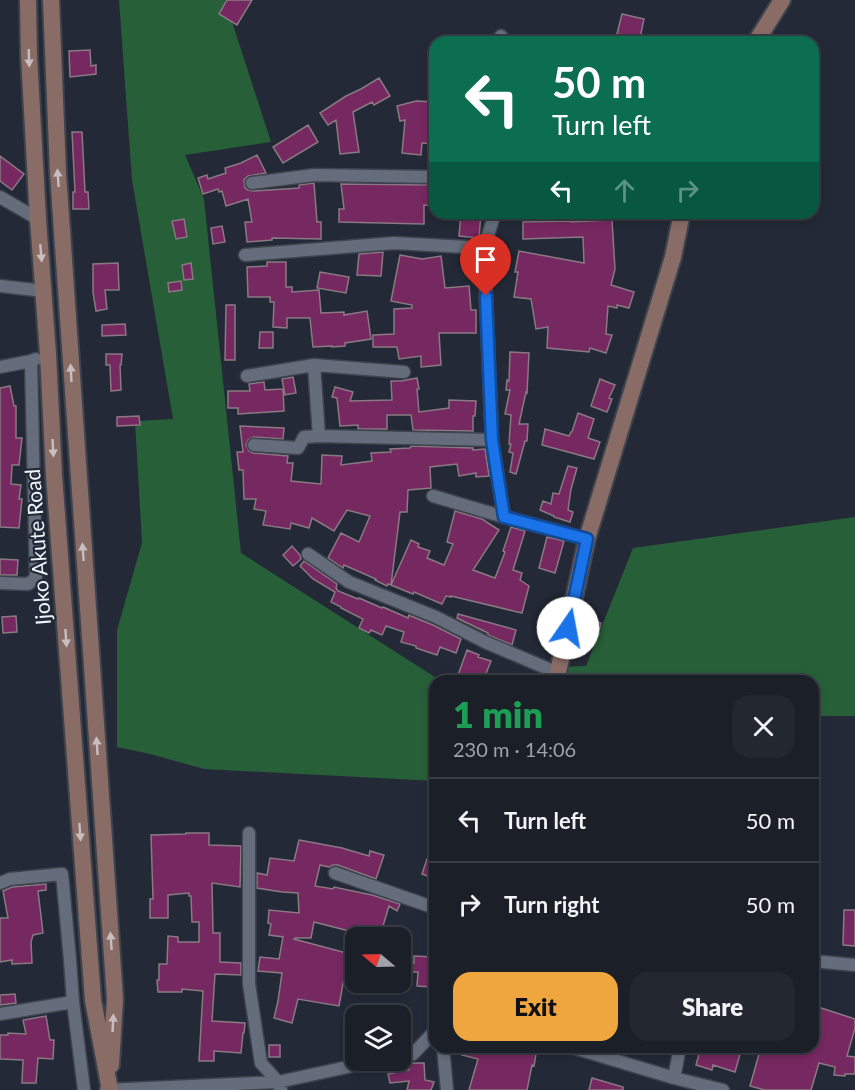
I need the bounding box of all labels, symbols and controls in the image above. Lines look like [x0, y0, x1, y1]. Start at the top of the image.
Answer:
one-way arrow [25, 49, 34, 68]
text: 50 m [552, 57, 646, 107]
icon: left [453, 60, 531, 138]
text: Turn left [552, 108, 651, 141]
one-way arrow [53, 169, 63, 188]
icon: left [545, 174, 578, 207]
icon: ahead [608, 174, 641, 207]
icon: right [671, 174, 704, 207]
pin [460, 234, 511, 296]
icon: arrive [469, 243, 502, 276]
one-way arrow [36, 244, 46, 263]
one-way arrow [67, 363, 76, 382]
one-way arrow [48, 438, 57, 457]
street label: Ijoko Akute Road [19, 468, 55, 626]
one-way arrow [78, 542, 88, 561]
position arrow [536, 596, 600, 660]
one-way arrow [61, 628, 71, 647]
text: 1 min [453, 692, 543, 736]
button: close [732, 695, 795, 758]
one-way arrow [92, 737, 102, 756]
text: 230 m · 14:06 [453, 737, 576, 761]
icon: left [453, 804, 486, 837]
text: Turn left [504, 807, 586, 834]
text: 50 m [746, 807, 795, 834]
one-way arrow [76, 823, 85, 842]
icon: right [453, 888, 486, 921]
text: Turn right [504, 891, 599, 918]
text: 50 m [746, 891, 795, 918]
north arrow [345, 927, 411, 993]
map controls [345, 927, 411, 1071]
one-way arrow [106, 931, 115, 950]
button: Exit [453, 972, 618, 1041]
button: Share [630, 972, 795, 1041]
button: layers [345, 1005, 411, 1071]
one-way arrow [109, 1014, 118, 1033]

